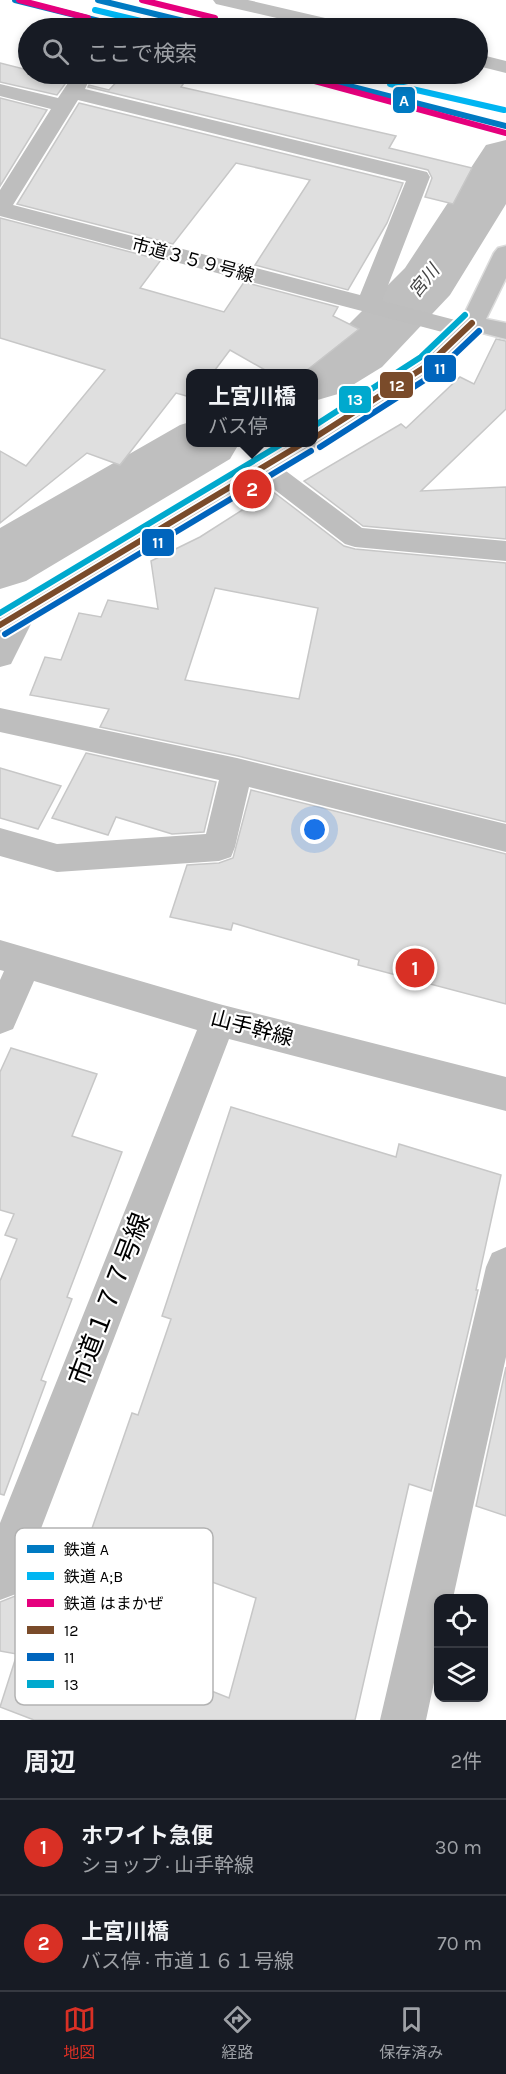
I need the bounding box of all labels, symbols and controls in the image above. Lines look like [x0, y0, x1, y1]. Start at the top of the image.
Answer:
search box [18, 18, 488, 84]
icon: search [39, 35, 72, 68]
text: ここで検索 [87, 41, 197, 67]
line badge: A [392, 86, 416, 114]
text: A [399, 91, 409, 110]
street label: 市道３５９号線 [129, 233, 257, 287]
water label: 宮川 [404, 259, 445, 302]
line badge: 11 [423, 354, 457, 383]
text: 11 [434, 359, 446, 378]
popup [186, 369, 318, 447]
line badge: 12 [379, 371, 414, 399]
text: 12 [389, 376, 405, 395]
text: 上宮川橋 [208, 384, 296, 410]
line badge: 13 [338, 385, 372, 414]
text: 13 [347, 390, 363, 409]
text: バス停 [208, 415, 268, 438]
pin: 2 [232, 466, 272, 512]
line badge: 11 [141, 528, 175, 557]
text: 11 [152, 533, 164, 552]
your location [300, 815, 329, 844]
pin: 1 [396, 946, 434, 990]
street label: 山手幹線 [208, 1006, 296, 1050]
street label: 市道１７７号線 [62, 1209, 157, 1390]
legend [15, 1528, 213, 1705]
text: 鉄道 A [64, 1540, 109, 1559]
text: 鉄道 A;B [64, 1567, 123, 1586]
text: 鉄道 はまかぜ [64, 1594, 164, 1613]
map controls [434, 1594, 488, 1702]
button: locate [434, 1594, 488, 1648]
text: 12 [64, 1621, 79, 1640]
text: 11 [64, 1648, 75, 1667]
button: layers [434, 1648, 488, 1702]
text: 13 [64, 1675, 79, 1694]
text: 周辺 [24, 1747, 76, 1778]
text: 2件 [450, 1750, 482, 1773]
text: ホワイト急便 [81, 1823, 213, 1849]
text: 1 [40, 1836, 47, 1859]
text: 30 m [435, 1836, 482, 1859]
text: ショップ · 山手幹線 [81, 1854, 254, 1877]
text: 上宮川橋 [81, 1919, 169, 1945]
text: 2 [37, 1932, 50, 1955]
text: 70 m [437, 1932, 482, 1955]
text: バス停 · 市道１６１号線 [81, 1950, 294, 1973]
tab: 地図 [63, 2003, 96, 2063]
tab: 経路 [221, 2003, 254, 2063]
tab: 保存済み [379, 2003, 443, 2063]

